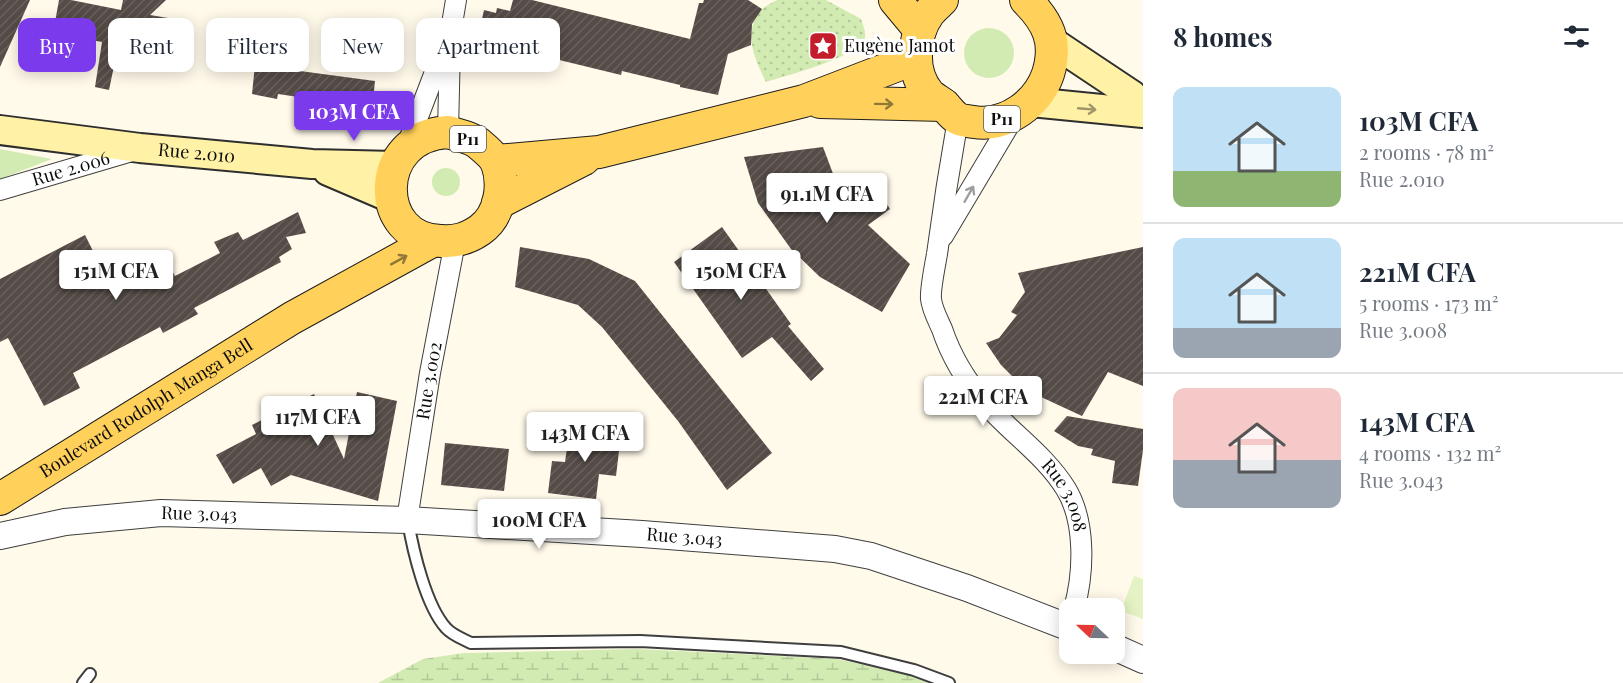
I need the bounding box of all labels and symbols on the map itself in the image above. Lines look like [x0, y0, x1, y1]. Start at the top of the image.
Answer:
place icon: Eugène Jamot [807, 30, 839, 62]
place label: Eugène Jamot [844, 33, 955, 57]
pin: 103M CFA [292, 91, 416, 142]
one-way arrow [873, 98, 893, 110]
one-way arrow [1076, 104, 1096, 115]
road number: P11 [984, 106, 1020, 132]
road number: P11 [450, 126, 486, 152]
street label: Rue 2.010 [157, 137, 236, 168]
street label: Rue 2.006 [29, 145, 112, 191]
pin: 91.1M CFA [758, 173, 896, 224]
one-way arrow [963, 186, 975, 203]
pin: 151M CFA [54, 250, 178, 301]
pin: 150M CFA [679, 250, 803, 301]
one-way arrow [389, 254, 407, 265]
street label: Boulevard Rodolph Manga Bell [35, 332, 257, 483]
street label: Rue 3.002 [410, 340, 447, 421]
pin: 221M CFA [921, 376, 1045, 427]
pin: 117M CFA [256, 396, 380, 447]
pin: 143M CFA [523, 412, 647, 463]
street label: Rue 3.008 [1037, 453, 1093, 533]
pin: 100M CFA [477, 499, 601, 550]
street label: Rue 3.043 [161, 500, 237, 526]
street label: Rue 3.043 [646, 521, 723, 551]
north arrow [1059, 598, 1125, 664]

